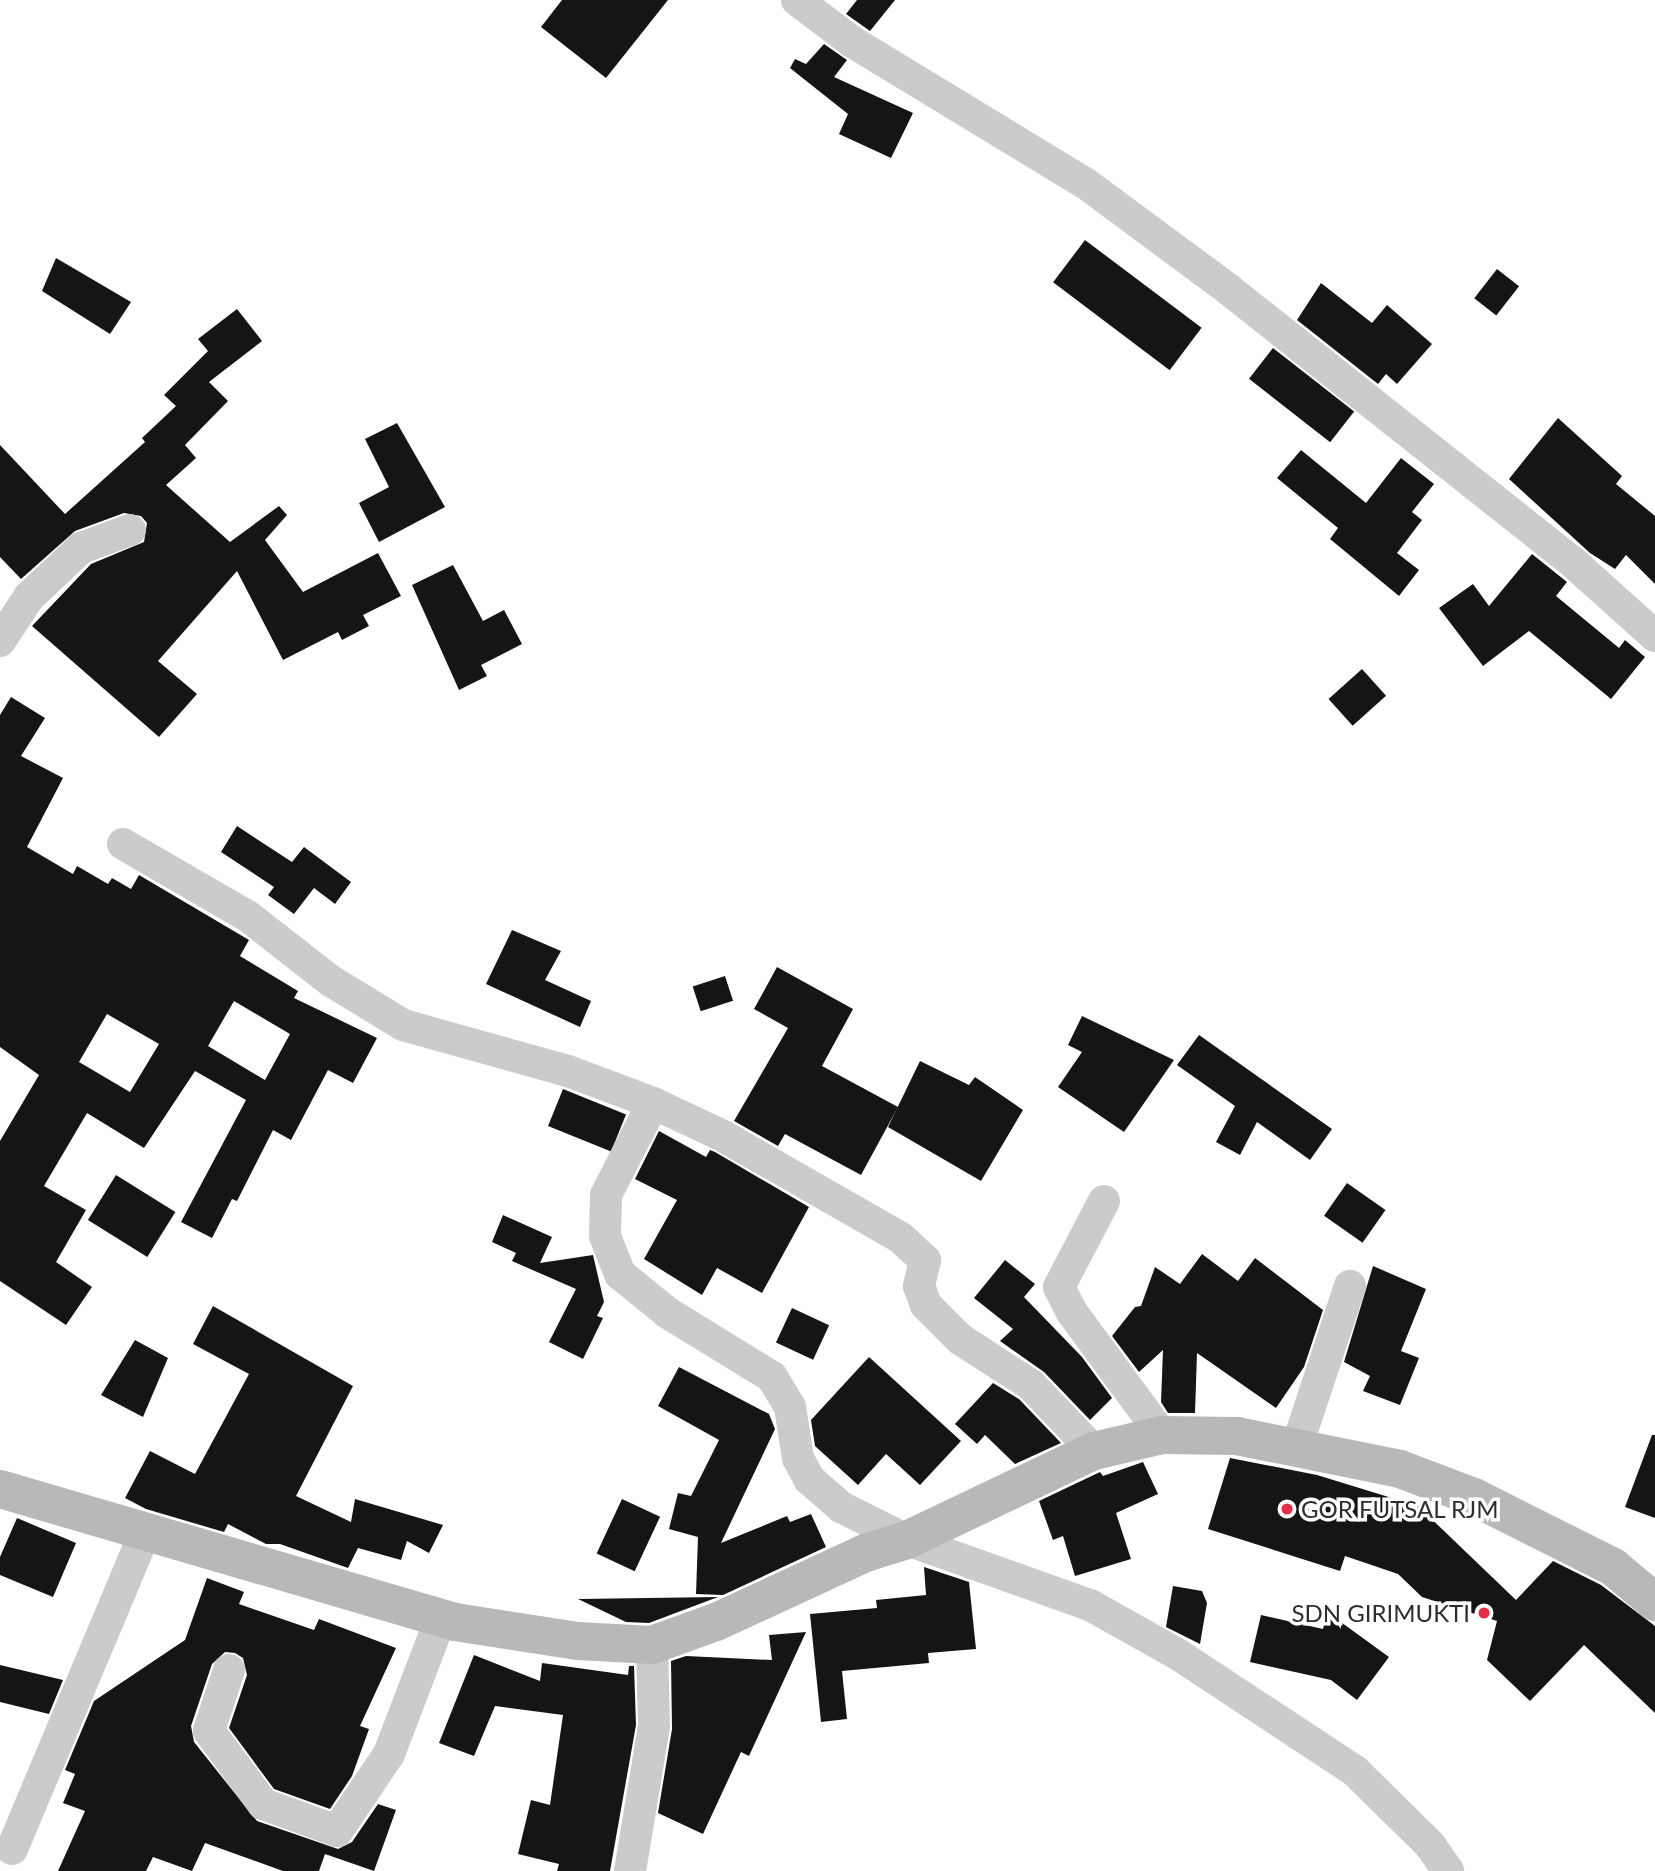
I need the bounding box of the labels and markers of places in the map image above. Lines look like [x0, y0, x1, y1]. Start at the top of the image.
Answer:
place label: GOR FUTSAL RJM [1301, 1495, 1499, 1523]
marker: GOR FUTSAL RJM [1279, 1501, 1295, 1517]
place label: SDN GIRIMUKTI [1292, 1599, 1470, 1627]
marker: SDN GIRIMUKTI [1476, 1605, 1492, 1621]

